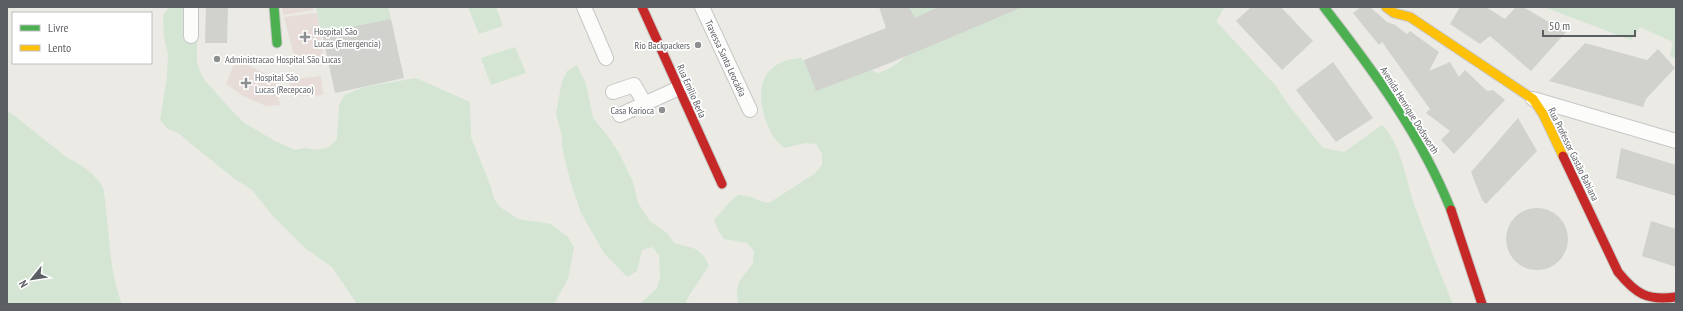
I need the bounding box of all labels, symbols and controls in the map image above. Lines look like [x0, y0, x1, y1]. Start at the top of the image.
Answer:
legend [12, 12, 152, 64]
scale bar [1543, 12, 1635, 38]
street label: Travessa Santa Leocádia [702, 18, 749, 99]
text: 50 m [1549, 18, 1570, 33]
text: Livre [48, 20, 69, 35]
place label: Hospital São Lucas (Emergencia) [314, 25, 381, 50]
marker: Hospital São Lucas (Emergencia) [299, 31, 311, 43]
place label: Rio Backpackers [635, 39, 691, 52]
text: Lento [48, 40, 71, 55]
marker: Rio Backpackers [693, 40, 703, 50]
place label: Administracao Hospital São Lucas [225, 53, 342, 66]
marker: Administracao Hospital São Lucas [212, 54, 222, 64]
street label: Rua Emilio Berla [674, 62, 709, 120]
street label: Avenida Henrique Dodsworth [1377, 64, 1442, 156]
place label: Hospital São Lucas (Recepcao) [255, 71, 314, 96]
marker: Hospital São Lucas (Recepcao) [240, 77, 252, 89]
place label: Casa Karioca [611, 104, 654, 117]
marker: Casa Karioca [657, 105, 667, 115]
street label: Rua Professor Gastão Bahiana [1545, 105, 1602, 203]
north arrow [12, 259, 52, 299]
text: N [16, 278, 31, 290]

